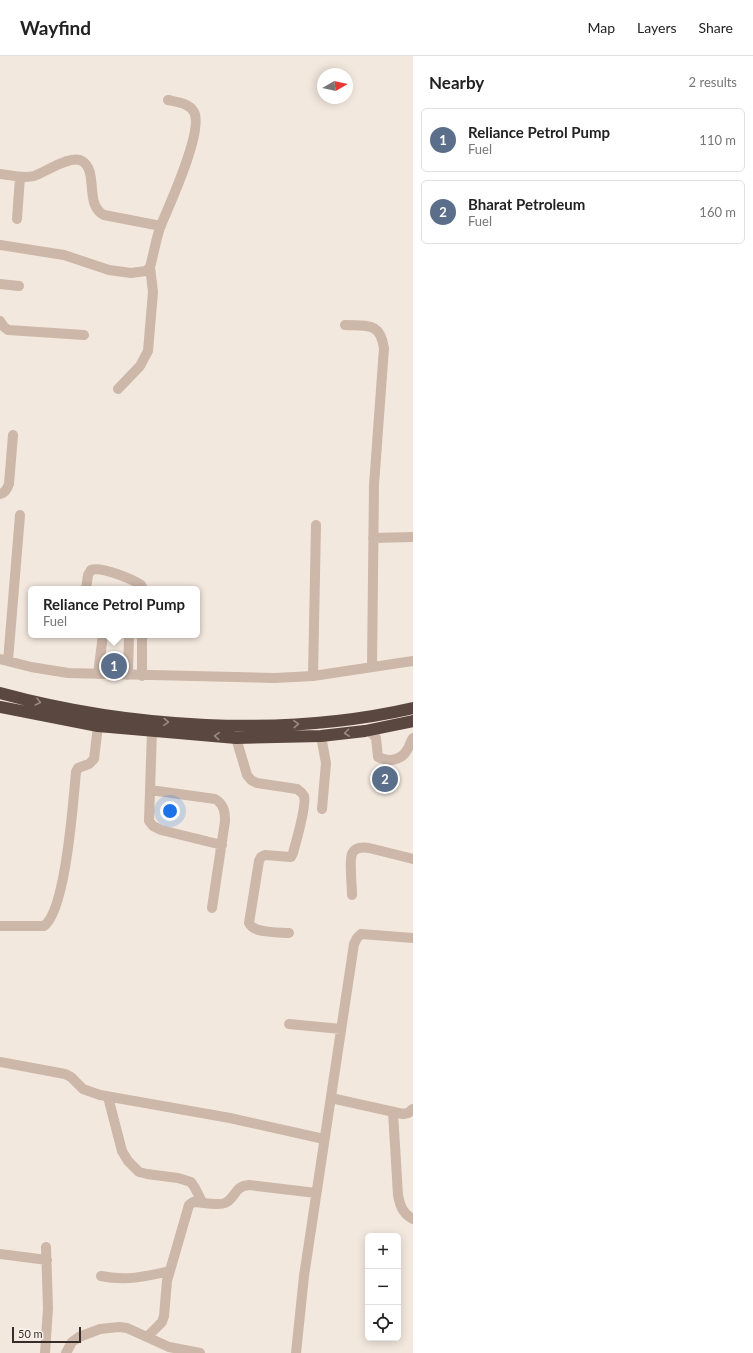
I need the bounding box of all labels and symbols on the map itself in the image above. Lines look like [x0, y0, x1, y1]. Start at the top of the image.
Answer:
north arrow [317, 68, 353, 104]
pin: 1 [101, 651, 127, 681]
one-way arrow [35, 698, 41, 706]
one-way arrow [163, 718, 169, 726]
one-way arrow [293, 720, 299, 728]
one-way arrow [344, 728, 350, 737]
one-way arrow [214, 732, 220, 741]
pin: 2 [372, 764, 398, 794]
your location [160, 801, 180, 821]
scale bar [12, 1325, 81, 1344]

